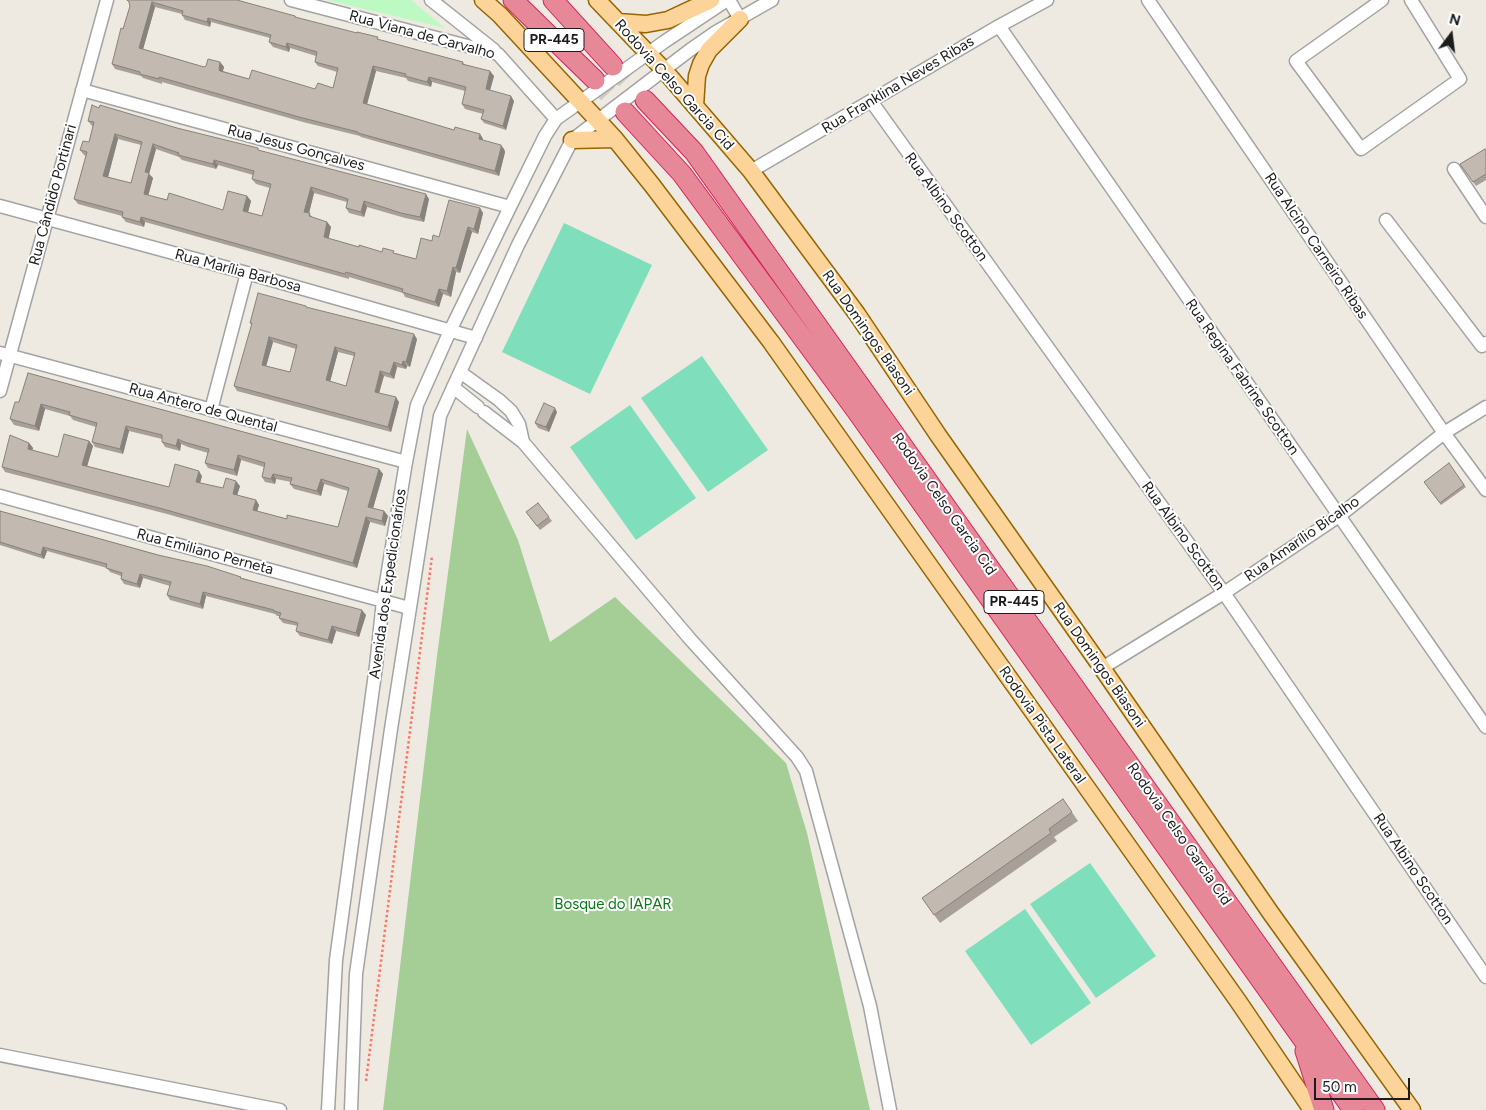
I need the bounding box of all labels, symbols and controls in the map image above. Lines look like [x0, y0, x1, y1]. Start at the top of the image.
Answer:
street label: Rua Viana de Carvalho [347, 7, 497, 63]
north arrow [1426, 10, 1476, 60]
text: N [1448, 10, 1462, 30]
street label: Rodovia Celso Garcia Cid [610, 16, 738, 154]
road number: PR-445 [524, 28, 584, 52]
street label: Rua Franklina Neves Ribas [819, 32, 977, 138]
street label: Rua Jesus Gonçalves [225, 121, 367, 175]
street label: Rua Cândido Portinari [25, 122, 81, 268]
street label: Rua Albino Scotton [901, 149, 991, 265]
street label: Rua Alcino Carneiro Ribas [1260, 170, 1372, 322]
street label: Rua Marília Barbosa [173, 245, 303, 297]
street label: Rua Domingos Biasoni [818, 267, 918, 399]
street label: Rua Regina Fabrine Scotton [1181, 295, 1303, 459]
street label: Rua Antero de Quental [127, 380, 279, 436]
street label: Rodovia Celso Garcia Cid [888, 429, 1000, 579]
street label: Rua Albino Scotton [1138, 478, 1228, 594]
street label: Avenida dos Expedicionários [366, 488, 410, 680]
street label: Rua Amarílio Bicalho [1241, 493, 1363, 585]
street label: Rua Emiliano Perneta [135, 525, 275, 579]
road number: PR-445 [984, 590, 1044, 614]
street label: Rua Domingos Biasoni [1049, 599, 1149, 731]
street label: Rodovia Pista Lateral [995, 663, 1089, 787]
street label: Rodovia Celso Garcia Cid [1123, 759, 1235, 909]
street label: Rua Albino Scotton [1369, 810, 1457, 928]
park label: Bosque do IAPAR [554, 896, 672, 914]
scale bar [1316, 1068, 1412, 1100]
text: 50 m [1322, 1078, 1357, 1096]

